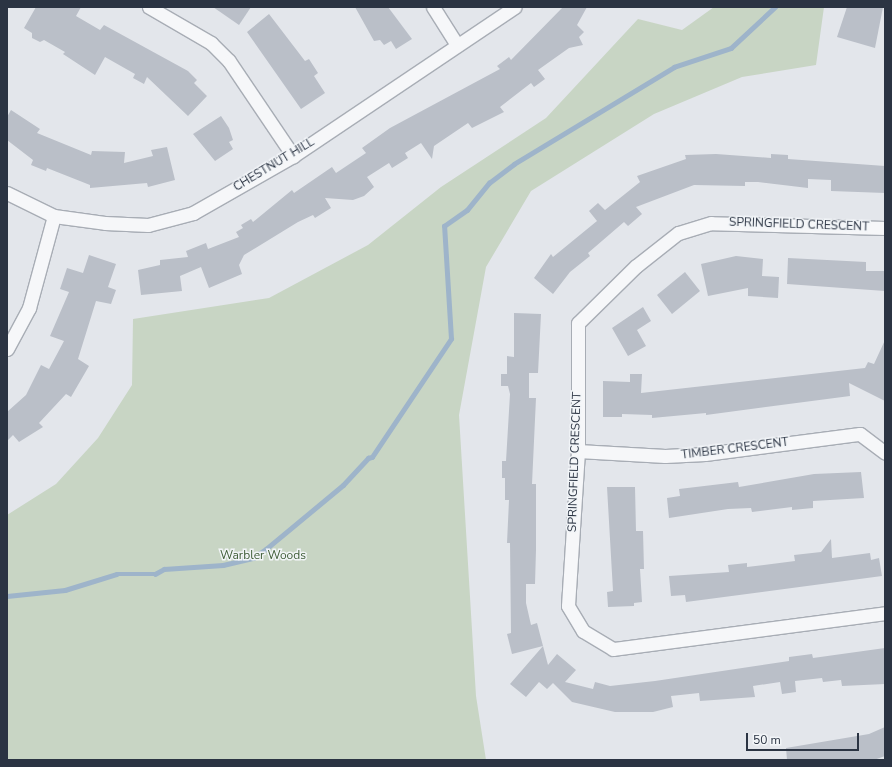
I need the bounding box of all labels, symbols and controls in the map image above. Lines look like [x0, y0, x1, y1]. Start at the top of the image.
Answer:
street label: CHESTNUT HILL [231, 135, 317, 195]
street label: SPRINGFIELD CRESCENT [729, 215, 869, 235]
street label: SPRINGFIELD CRESCENT [565, 392, 585, 532]
street label: TIMBER CRESCENT [680, 435, 790, 463]
park label: Warbler Woods [220, 549, 306, 563]
scale bar [748, 725, 861, 751]
text: 50 m [753, 732, 781, 748]

